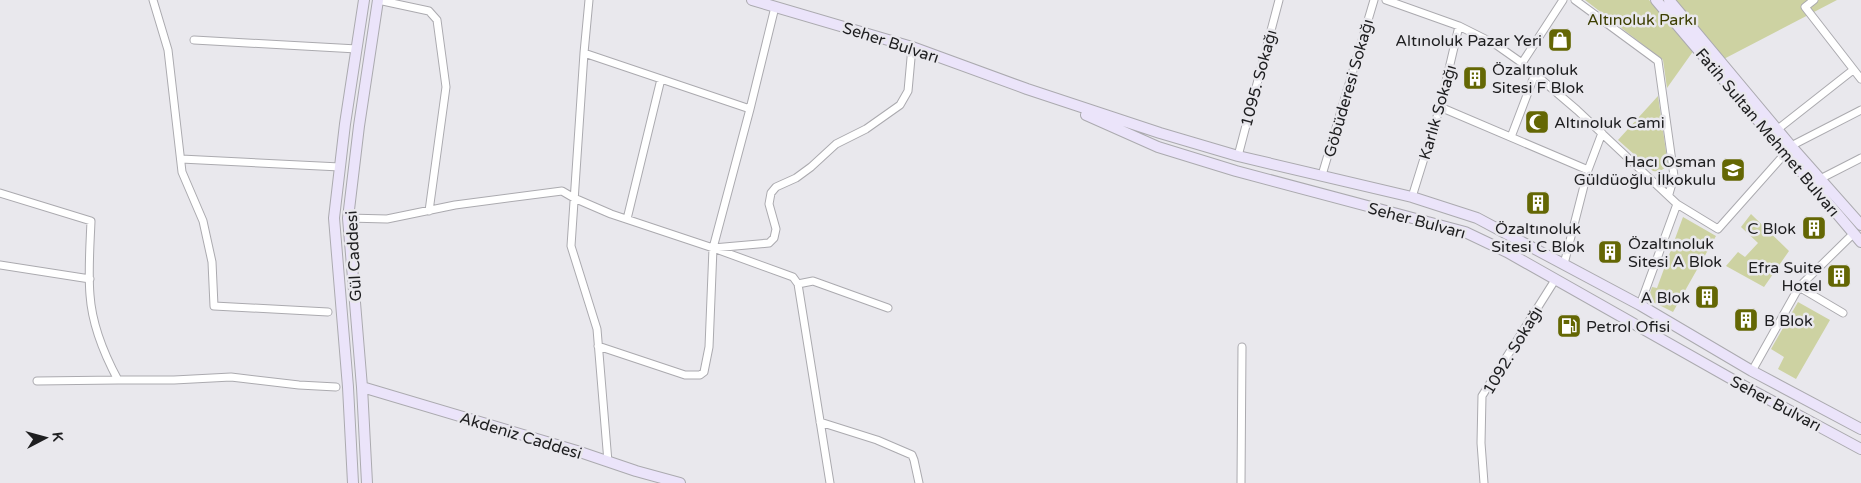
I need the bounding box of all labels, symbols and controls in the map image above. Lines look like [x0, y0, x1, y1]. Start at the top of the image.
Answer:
park label: Altınoluk Parkı [1587, 10, 1697, 30]
street label: Göbüderesi Sokağı [1320, 17, 1378, 160]
street label: Seher Bulvarı [840, 18, 941, 68]
shop icon: Altınoluk Pazar Yeri [1547, 27, 1573, 53]
street label: 1095. Sokağı [1236, 28, 1282, 129]
place label: Altınoluk Pazar Yeri [1395, 31, 1542, 51]
street label: Fatih Sultan Mehmet Bulvarı [1691, 44, 1844, 221]
place label: Özaltınoluk Sitesi F Blok [1492, 60, 1584, 98]
street label: Karlık Sokağı [1415, 62, 1461, 162]
building icon: Özaltınoluk Sitesi F Blok [1462, 65, 1488, 91]
mosque icon: Altınoluk Cami [1524, 109, 1550, 135]
place label: Altınoluk Cami [1554, 113, 1665, 133]
place label: Hacı Osman Güldüoğlu İlkokulu [1574, 152, 1716, 190]
school or university icon: Hacı Osman Güldüoğlu İlkokulu [1720, 157, 1746, 183]
building icon: Özaltınoluk Sitesi C Blok [1525, 190, 1551, 216]
street label: Seher Bulvarı [1366, 198, 1468, 244]
street label: Gül Caddesi [342, 210, 366, 302]
building icon: C Blok [1801, 215, 1827, 241]
place label: Özaltınoluk Sitesi C Blok [1491, 219, 1585, 257]
place label: C Blok [1747, 219, 1796, 239]
place label: Özaltınoluk Sitesi A Blok [1628, 234, 1722, 272]
building icon: Özaltınoluk Sitesi A Blok [1597, 239, 1623, 265]
place label: Efra Suite Hotel [1748, 258, 1822, 296]
building icon: Efra Suite Hotel [1826, 263, 1852, 289]
building icon: A Blok [1694, 284, 1720, 310]
place label: A Blok [1640, 288, 1690, 308]
street label: 1092. Sokağı [1479, 303, 1547, 398]
building icon: B Blok [1733, 307, 1759, 333]
place label: B Blok [1764, 311, 1813, 331]
fuel station icon: Petrol Ofisi [1556, 313, 1582, 339]
place label: Petrol Ofisi [1586, 317, 1670, 337]
street label: Seher Bulvarı [1727, 372, 1824, 436]
street label: Akdeniz Caddesi [457, 408, 584, 464]
north arrow [20, 413, 70, 463]
text: K [48, 431, 66, 443]

